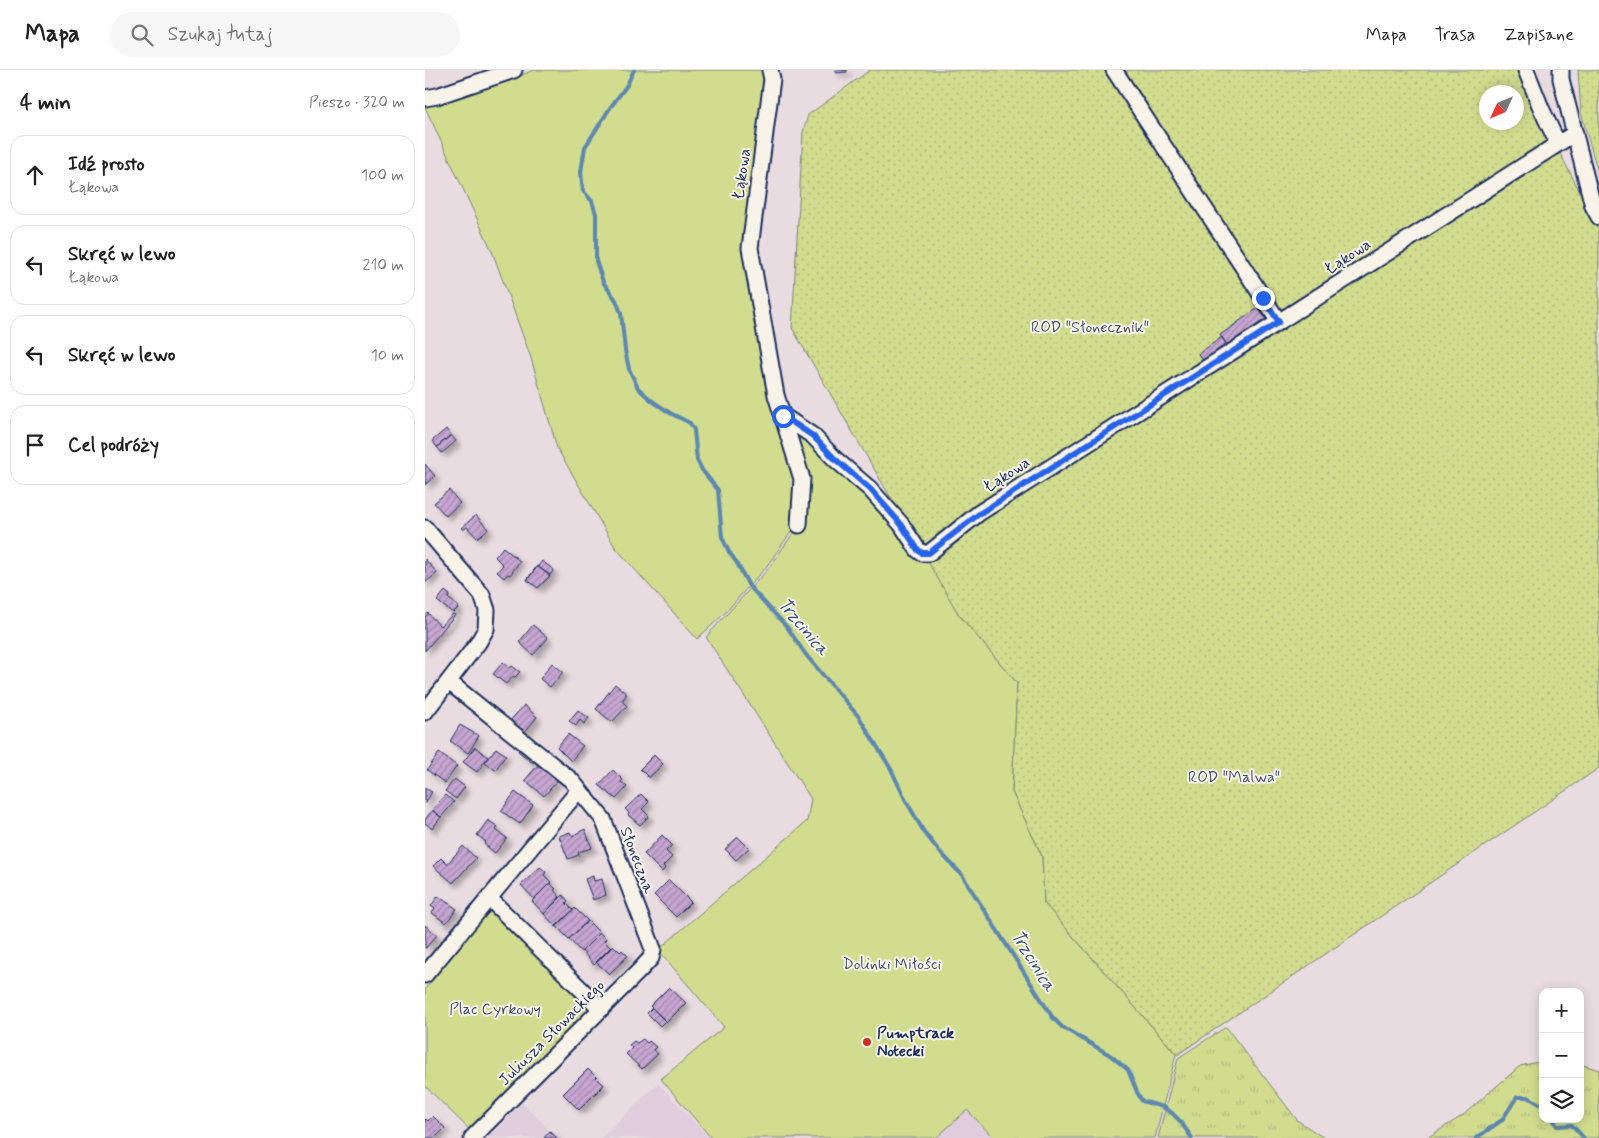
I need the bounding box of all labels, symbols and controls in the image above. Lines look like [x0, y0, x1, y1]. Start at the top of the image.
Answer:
search box [110, 12, 460, 57]
text: Mapa [25, 19, 80, 50]
icon: search [128, 21, 156, 49]
text: Szukaj tutaj [168, 22, 273, 47]
text: Mapa [1366, 23, 1407, 47]
text: Trasa [1435, 23, 1475, 47]
text: Zapisane [1503, 23, 1574, 47]
north arrow [1479, 85, 1524, 130]
text: 4 min [20, 89, 71, 117]
text: Pieszo · 320 m [309, 92, 405, 113]
street label: Łąkowa [728, 147, 756, 201]
text: Idź prosto [68, 152, 145, 177]
icon: ahead [21, 161, 49, 189]
text: 100 m [361, 165, 404, 186]
text: Łąkowa [68, 177, 119, 198]
street label: Łąkowa [1321, 234, 1375, 280]
text: Skręć w lewo [68, 242, 176, 267]
icon: left [21, 251, 49, 279]
text: 210 m [363, 255, 404, 276]
text: Łąkowa [68, 267, 119, 288]
route end [1252, 287, 1275, 310]
park label: ROD "Słonecznik" [1031, 317, 1149, 338]
icon: left [21, 341, 49, 369]
text: Skręć w lewo [68, 343, 176, 368]
text: 10 m [371, 345, 404, 366]
route start [772, 405, 795, 428]
icon: arrive [21, 431, 49, 459]
text: Cel podróży [68, 433, 159, 458]
street label: Łąkowa [980, 452, 1034, 498]
water label: Trzcinica [772, 593, 835, 662]
park label: ROD "Malwa" [1188, 767, 1280, 788]
street label: Słoneczna [615, 824, 659, 897]
water label: Trzcinica [1005, 926, 1062, 997]
park label: Dolinki Miłości [843, 954, 942, 975]
street label: Juliusza Słowackiego [495, 976, 609, 1090]
map controls [1539, 988, 1584, 1123]
button: + [1539, 988, 1584, 1033]
park label: Plac Cyrkowy [449, 999, 541, 1020]
place label: Pumptrack Notecki [877, 1023, 954, 1062]
button: − [1539, 1033, 1584, 1078]
marker: Pumptrack Notecki [861, 1036, 873, 1048]
button: layers [1539, 1078, 1584, 1123]

